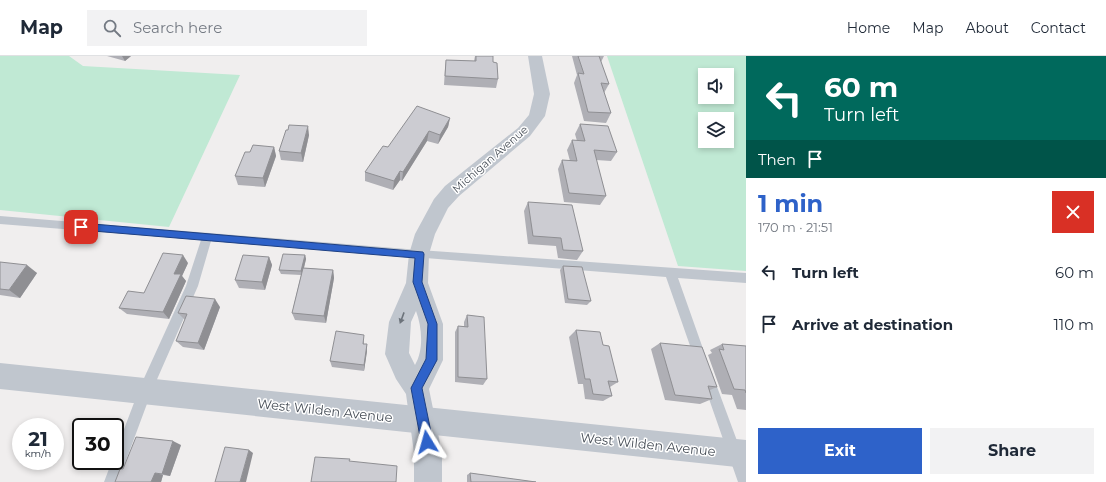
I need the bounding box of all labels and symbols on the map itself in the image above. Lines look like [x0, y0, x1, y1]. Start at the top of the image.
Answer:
street label: Michigan Avenue [449, 122, 531, 196]
pin [64, 210, 98, 244]
one-way arrow [399, 313, 405, 325]
street label: West Wilden Avenue [257, 395, 393, 425]
speed limit sign: 30 [72, 418, 124, 470]
position arrow [406, 421, 448, 463]
street label: West Wilden Avenue [580, 429, 716, 459]

